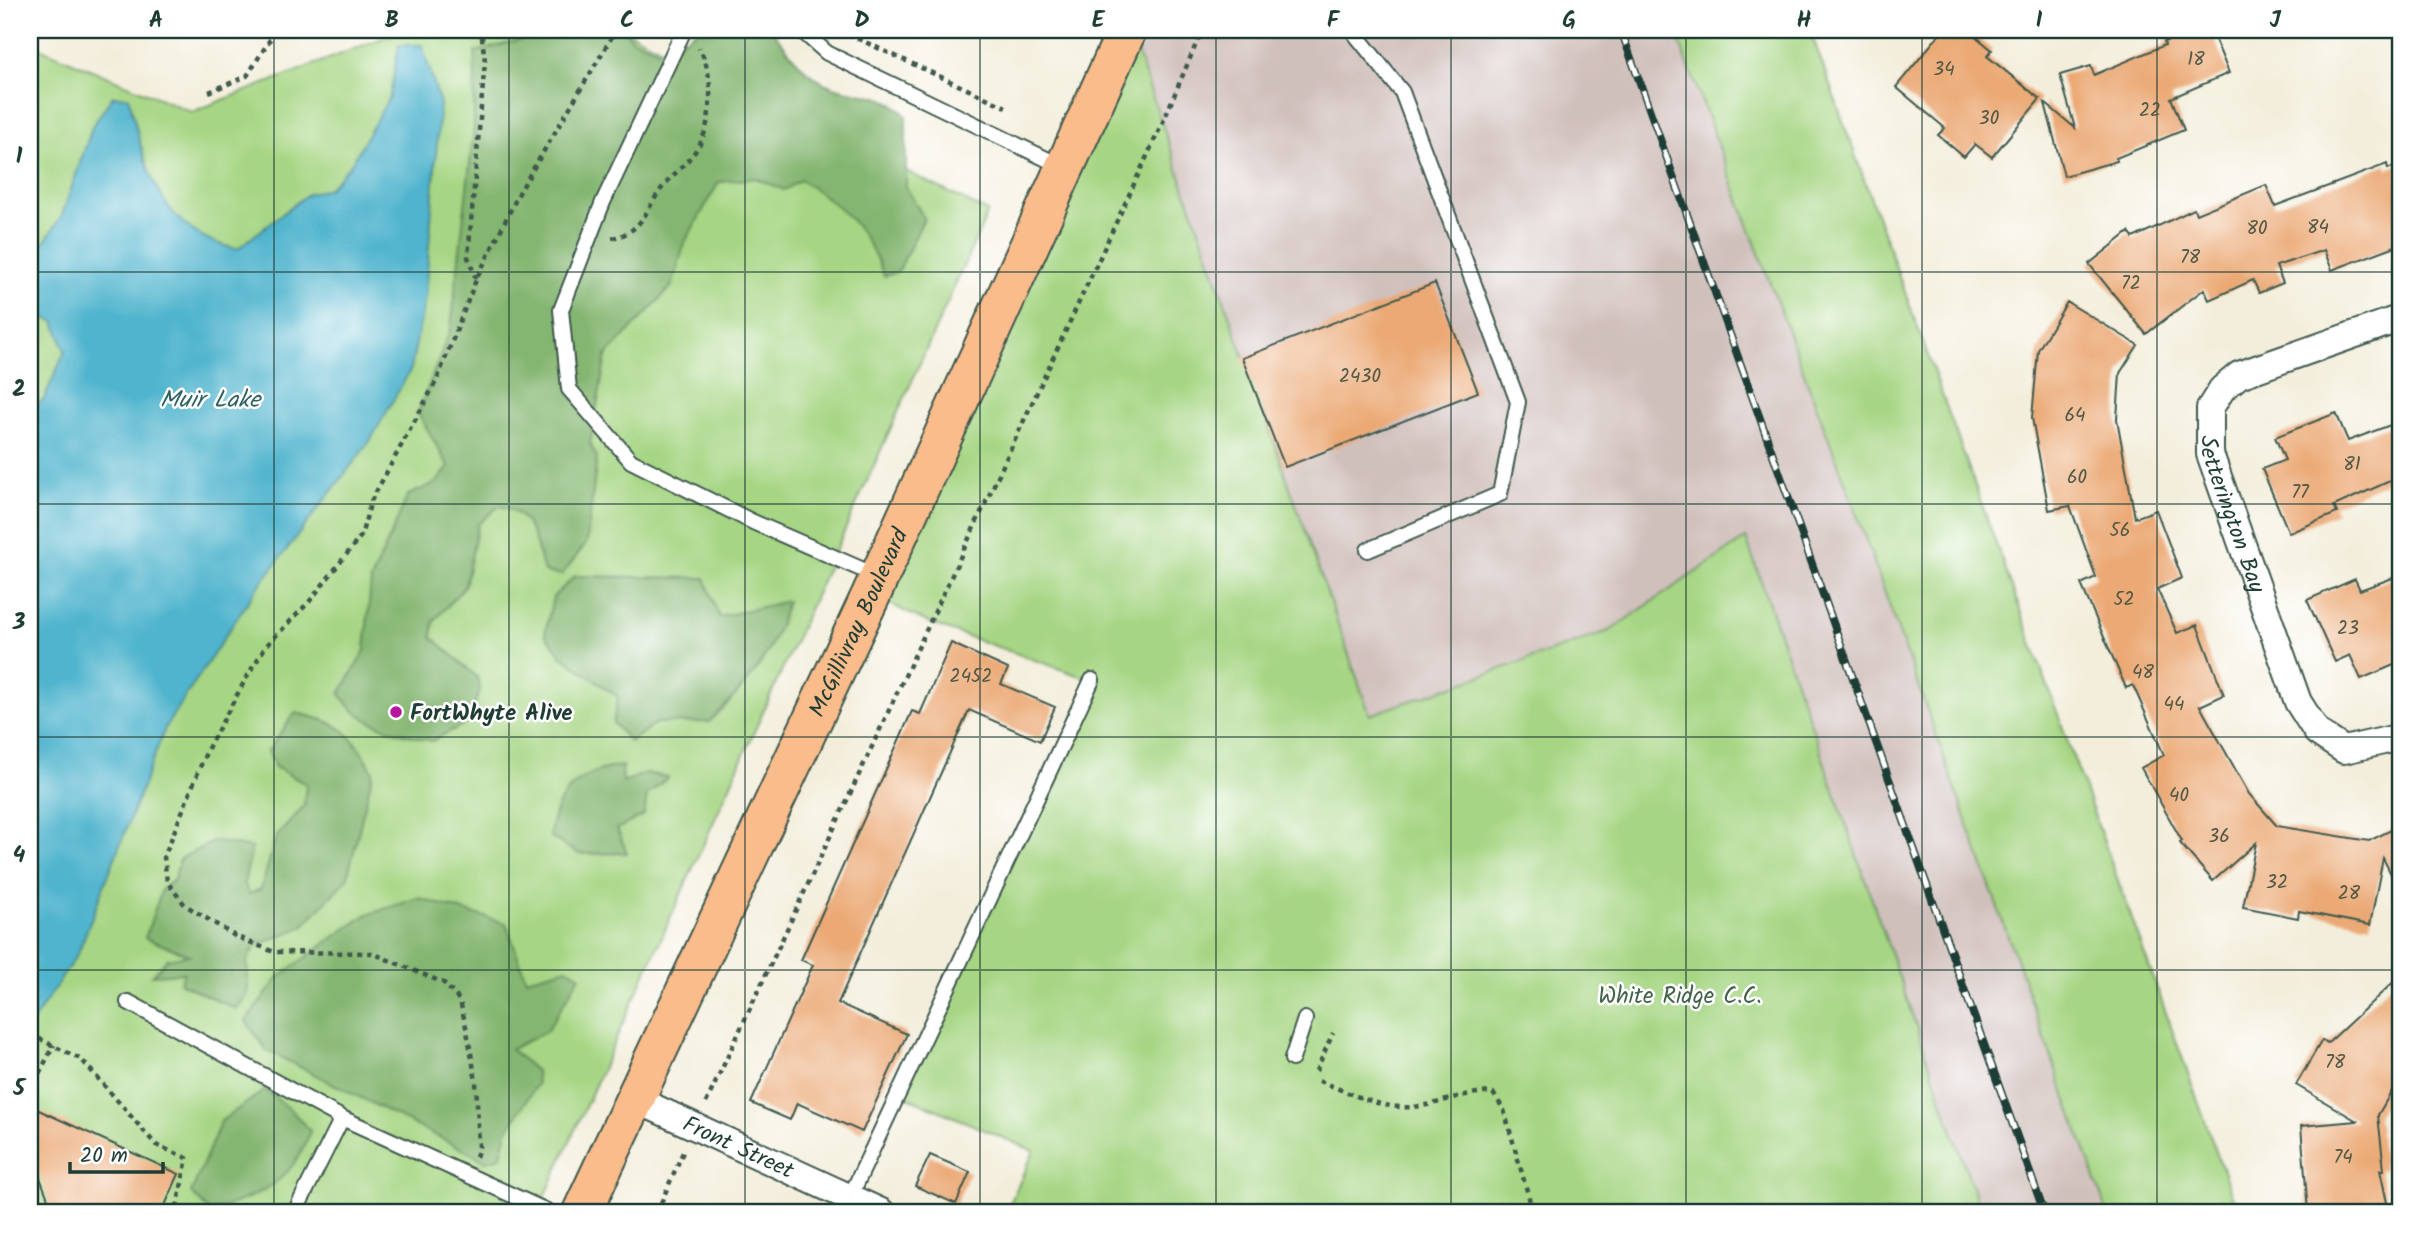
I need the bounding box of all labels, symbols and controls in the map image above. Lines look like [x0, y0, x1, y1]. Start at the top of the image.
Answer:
text: A [149, 3, 163, 39]
text: B [385, 3, 399, 39]
text: C [620, 3, 634, 39]
text: D [854, 3, 870, 39]
text: E [1092, 3, 1106, 39]
text: F [1327, 3, 1341, 39]
text: G [1562, 3, 1576, 39]
text: H [1797, 3, 1812, 39]
text: I [2035, 3, 2043, 39]
text: J [2269, 3, 2281, 39]
house number: 18 [2187, 45, 2205, 75]
house number: 34 [1933, 55, 1955, 85]
house number: 22 [2139, 96, 2161, 126]
house number: 30 [1979, 104, 1999, 134]
text: 1 [16, 139, 23, 175]
house number: 84 [2307, 213, 2329, 243]
house number: 80 [2247, 214, 2267, 244]
house number: 78 [2180, 243, 2201, 273]
house number: 72 [2121, 269, 2141, 299]
house number: 2430 [1339, 362, 1381, 392]
text: 2 [12, 372, 26, 408]
water label: Muir Lake [160, 381, 262, 420]
house number: 64 [2064, 401, 2086, 431]
street label: Setterington Bay [2190, 436, 2274, 598]
house number: 81 [2343, 450, 2361, 480]
house number: 60 [2067, 463, 2087, 493]
house number: 77 [2291, 478, 2310, 508]
house number: 56 [2110, 516, 2130, 546]
street label: McGillivray Boulevard [800, 522, 919, 724]
house number: 52 [2113, 585, 2135, 615]
text: 3 [12, 605, 26, 641]
house number: 23 [2337, 614, 2359, 644]
house number: 48 [2132, 658, 2155, 688]
house number: 2452 [950, 662, 992, 692]
house number: 44 [2164, 690, 2184, 720]
place label: FortWhyte Alive [410, 696, 573, 732]
marker: FortWhyte Alive [388, 704, 404, 720]
house number: 40 [2169, 781, 2189, 811]
house number: 36 [2208, 822, 2230, 852]
text: 4 [13, 838, 26, 874]
house number: 32 [2266, 868, 2288, 898]
house number: 28 [2338, 879, 2361, 909]
park label: White Ridge C.C. [1598, 979, 1762, 1015]
house number: 78 [2325, 1048, 2346, 1078]
text: 5 [12, 1071, 27, 1107]
street label: Front Street [676, 1107, 800, 1190]
scale bar [70, 1130, 163, 1174]
text: 20 m [80, 1140, 128, 1173]
house number: 74 [2333, 1143, 2353, 1173]

